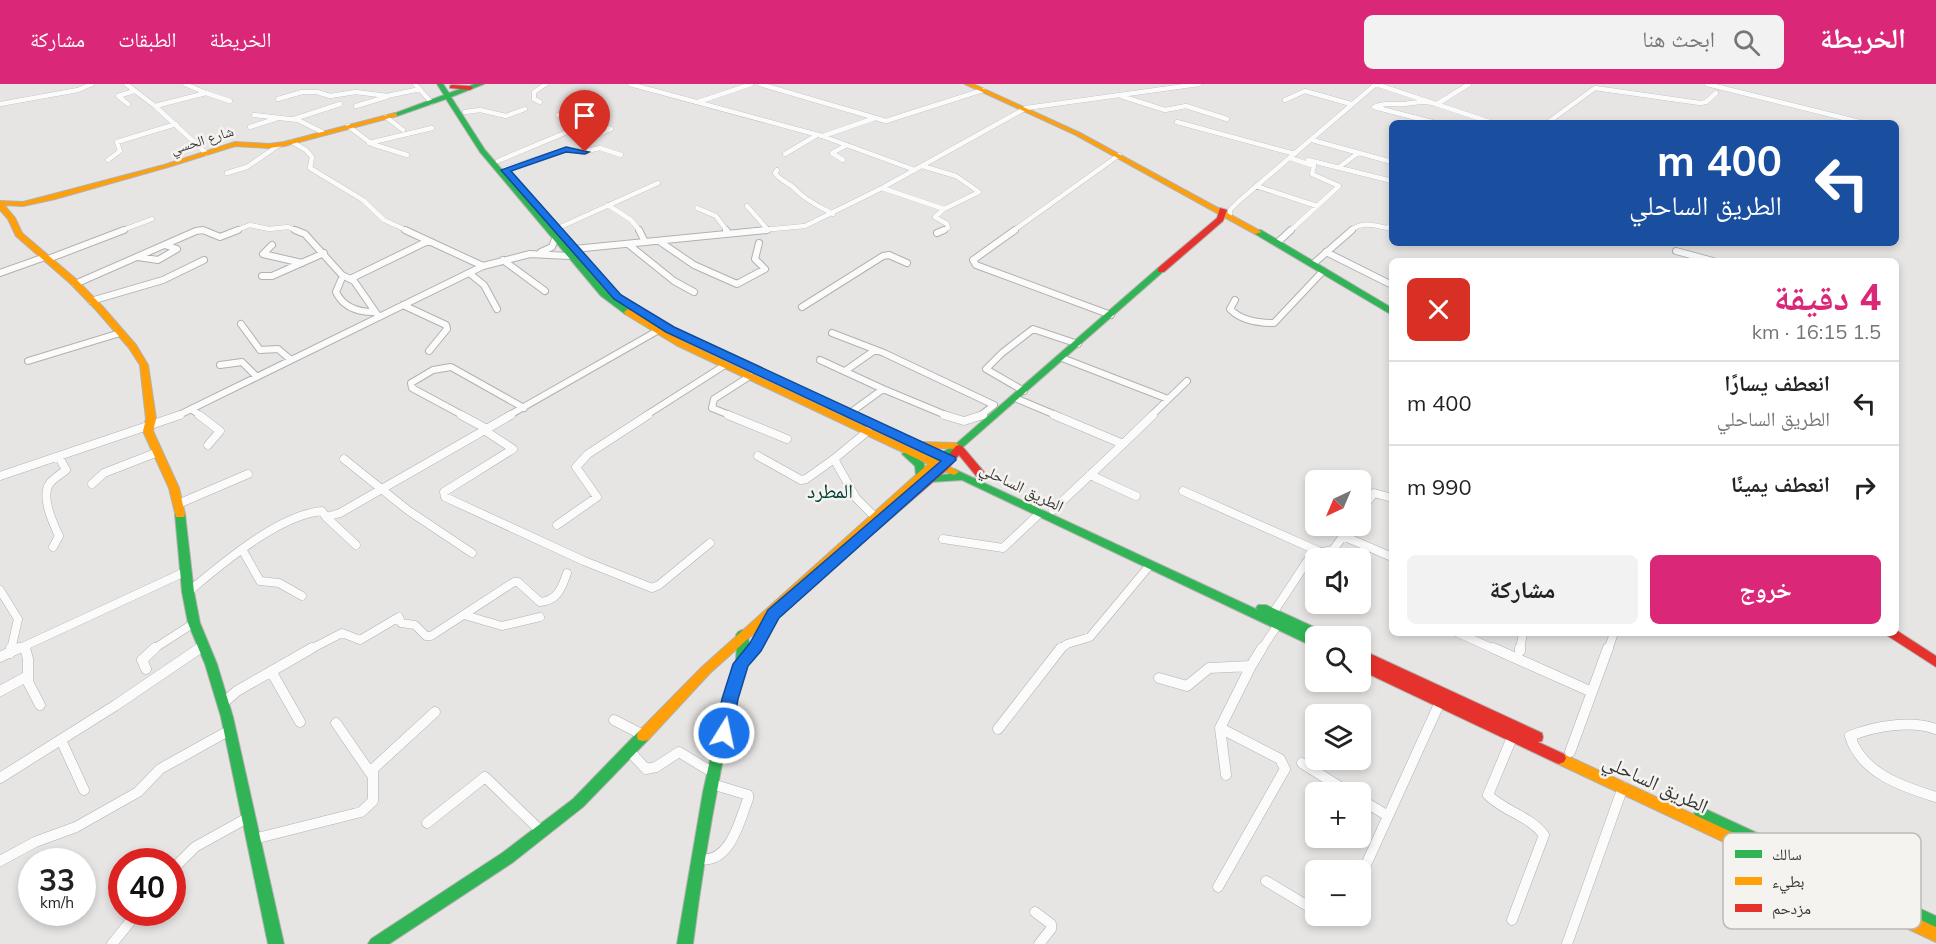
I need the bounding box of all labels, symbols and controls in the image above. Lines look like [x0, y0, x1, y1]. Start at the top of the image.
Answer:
search box [1364, 15, 1784, 69]
text: الخريطة [1820, 20, 1906, 55]
text: ابحث هنا [1642, 25, 1715, 53]
text: مشاركة [30, 26, 85, 52]
text: الطبقات [118, 26, 177, 52]
text: الخريطة [210, 26, 271, 52]
icon: search [1730, 26, 1763, 59]
pin [559, 90, 610, 152]
icon: arrive [568, 99, 601, 132]
street label: شارع الحسي [168, 122, 236, 161]
text: 400 m [1657, 134, 1782, 187]
icon: left [1803, 144, 1881, 222]
text: الطريق الساحلي [1629, 188, 1782, 222]
text: 4 دقيقة [1774, 274, 1881, 319]
button: close [1407, 278, 1470, 341]
text: 1.5 km · 16:15 [1752, 319, 1881, 344]
text: انعطف يسارًا [1724, 369, 1830, 397]
icon: left [1848, 387, 1881, 420]
text: 400 m [1407, 389, 1472, 417]
text: الطريق الساحلي [1717, 406, 1830, 431]
street label: الطريق الساحلي [976, 458, 1067, 519]
north arrow [1305, 470, 1371, 536]
map controls [1305, 470, 1371, 926]
text: انعطف يمينًا [1731, 470, 1830, 498]
icon: right [1848, 471, 1881, 504]
text: 990 m [1407, 473, 1472, 501]
district label: المطرد [807, 478, 853, 503]
button: sound [1305, 548, 1371, 614]
button: مشاركة [1407, 555, 1638, 624]
button: خروج [1650, 555, 1881, 624]
button: search [1305, 626, 1371, 692]
position arrow [692, 701, 756, 765]
button: layers [1305, 704, 1371, 770]
street label: الطريق الساحلي [1598, 748, 1713, 822]
button: + [1305, 782, 1371, 848]
legend [1723, 833, 1921, 929]
text: سالك [1772, 844, 1802, 864]
speed limit sign: 40 [108, 848, 186, 926]
button: − [1305, 860, 1371, 926]
text: 33 [39, 861, 75, 899]
text: بطيء [1772, 871, 1804, 894]
text: km/h [40, 893, 74, 912]
text: مزدحم [1772, 898, 1811, 919]

